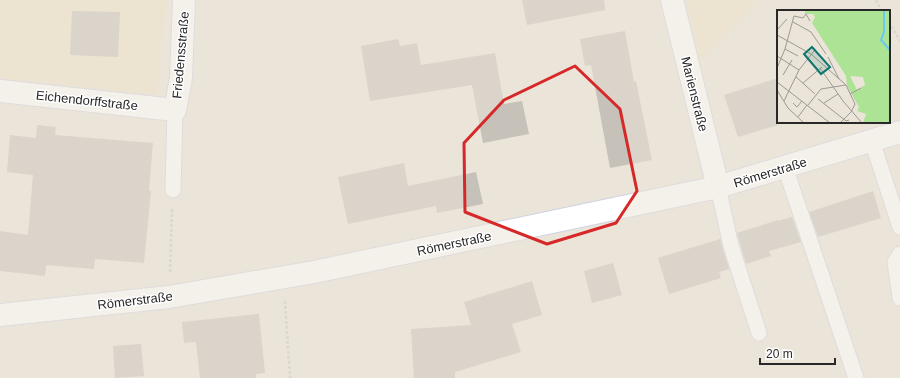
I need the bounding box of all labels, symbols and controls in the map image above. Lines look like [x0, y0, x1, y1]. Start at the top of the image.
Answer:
inset map [777, 10, 890, 123]
street label: Friedensstraße [169, 11, 192, 99]
street label: Marienstraße [678, 55, 711, 133]
street label: Eichendorffstraße [35, 88, 139, 113]
street label: Römerstraße [732, 154, 809, 191]
street label: Römerstraße [415, 228, 493, 259]
street label: Römerstraße [96, 288, 174, 313]
scale bar [760, 340, 835, 366]
text: 20 m [766, 347, 793, 361]

